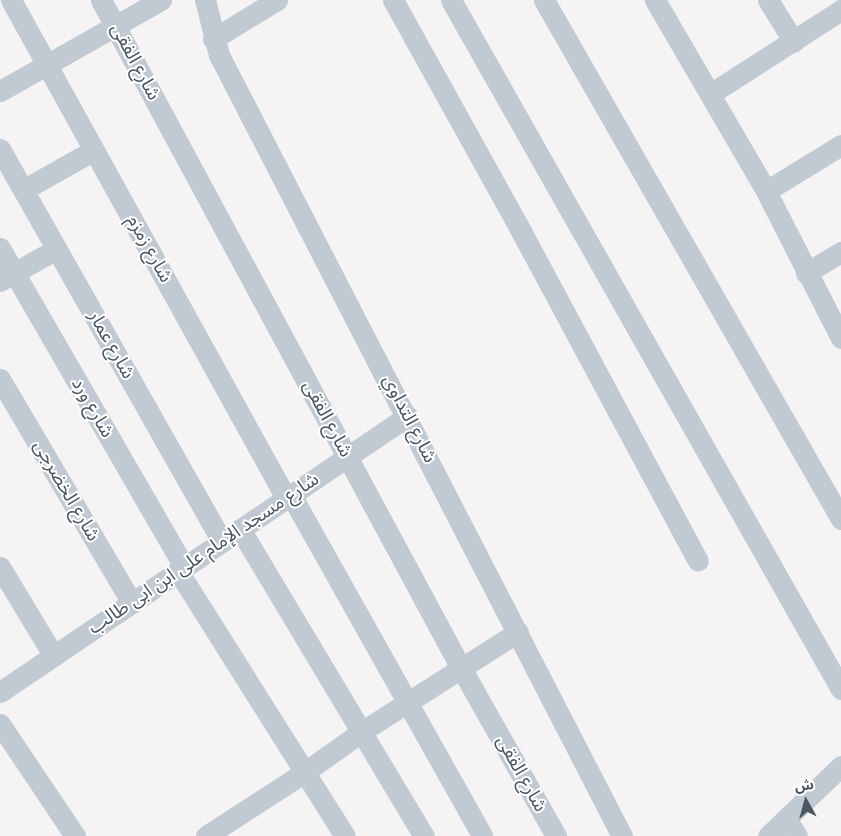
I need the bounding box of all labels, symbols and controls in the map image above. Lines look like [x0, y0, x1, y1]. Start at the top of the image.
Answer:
street label: شارع الفقى [105, 20, 165, 104]
street label: شارع زمزم [121, 211, 177, 287]
street label: شارع عمار [83, 307, 139, 383]
street label: شارع التداوي [377, 371, 441, 467]
street label: شارع ورد [66, 374, 118, 442]
street label: شارع الفقى [297, 377, 357, 461]
street label: شارع الخضرجى [28, 436, 104, 546]
street label: شارع مسجد الإمام على ابن ابى طالب [84, 468, 324, 640]
street label: شارع الفقى [491, 732, 551, 816]
north arrow [781, 776, 831, 826]
text: ش [794, 776, 815, 795]

